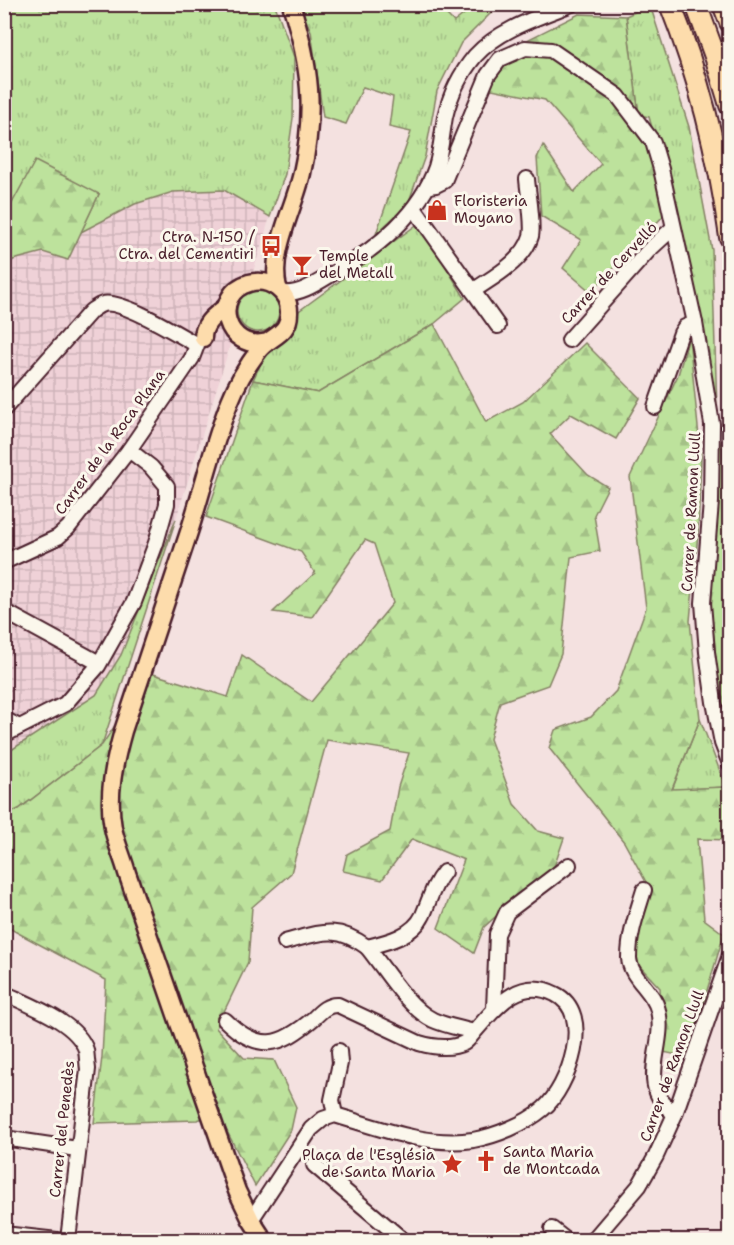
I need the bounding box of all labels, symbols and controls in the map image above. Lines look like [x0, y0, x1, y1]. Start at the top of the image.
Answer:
place label: Floristeria Moyano [454, 191, 528, 228]
shop icon: Floristeria Moyano [425, 198, 449, 222]
street label: Carrer de Cervelló [556, 218, 662, 328]
place label: Ctra. N-150 / Ctra. del Cementiri [118, 227, 256, 264]
bus stop icon: Ctra. N-150 / Ctra. del Cementiri [259, 234, 283, 258]
place label: Temple del Metall [319, 246, 394, 283]
bar icon: Temple del Metall [290, 253, 314, 277]
street label: Carrer de la Roca Plana [50, 365, 170, 519]
street label: Carrer de Ramon Llull [677, 431, 705, 592]
street label: Carrer de Ramon Llull [635, 987, 709, 1145]
street label: Carrer del Penedès [45, 1059, 79, 1199]
place label: Santa Maria de Montcada [503, 1142, 600, 1179]
place label: Plaça de l'Església de Santa Maria [302, 1145, 436, 1182]
church icon: Santa Maria de Montcada [474, 1149, 498, 1173]
place icon: Plaça de l'Església de Santa Maria [440, 1152, 464, 1176]

